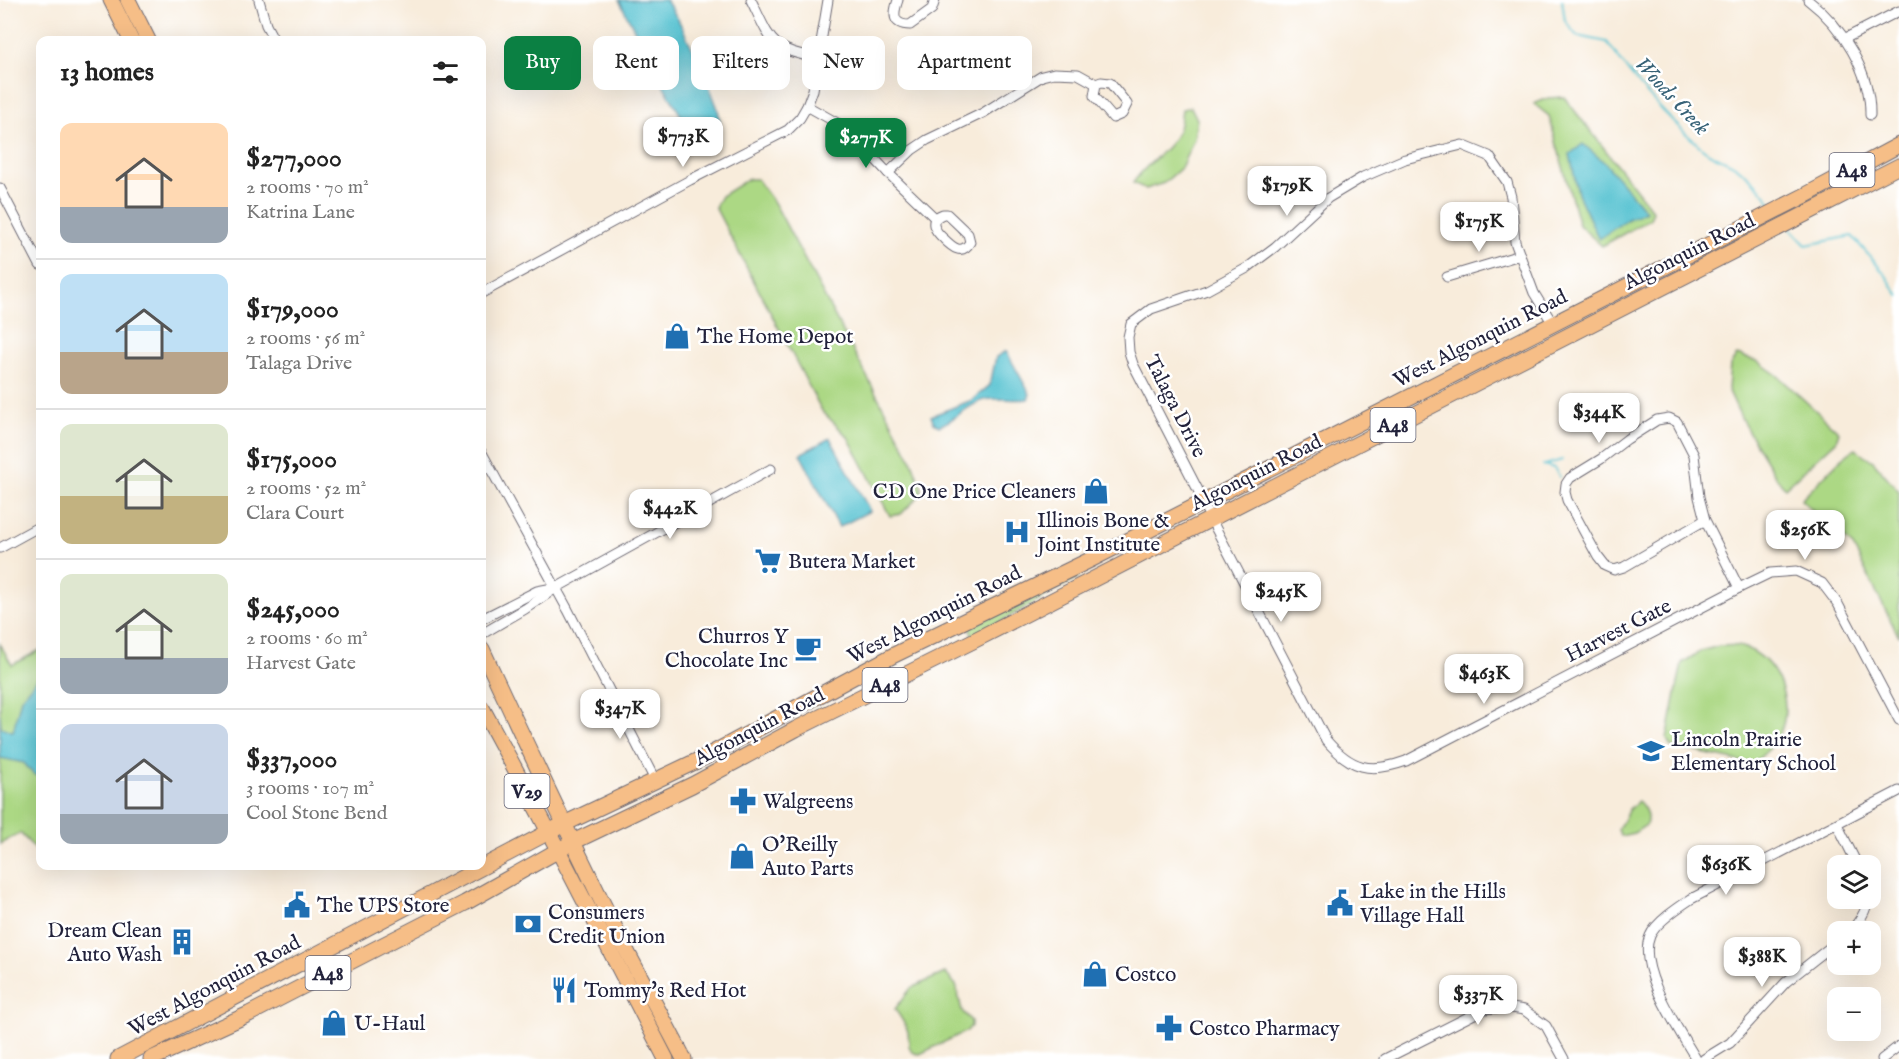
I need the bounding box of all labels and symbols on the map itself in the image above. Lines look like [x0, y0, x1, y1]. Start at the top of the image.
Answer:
water label: Woods Creek [1628, 51, 1715, 142]
pin: $773K [641, 117, 725, 168]
pin: $277K [824, 118, 908, 169]
road number: A48 [1830, 153, 1874, 187]
pin: $179K [1245, 166, 1329, 217]
pin: $175K [1437, 202, 1521, 253]
street label: Algonquin Road [1619, 207, 1761, 297]
street label: West Algonquin Road [1389, 283, 1573, 395]
shop icon: The Home Depot [662, 321, 692, 351]
place label: The Home Depot [697, 324, 854, 351]
street label: Talaga Drive [1137, 351, 1212, 463]
pin: $344K [1557, 393, 1641, 444]
road number: A48 [1370, 408, 1416, 442]
street label: Algonquin Road [1186, 428, 1328, 518]
shop icon: CD One Price Cleaners [1081, 476, 1111, 506]
place label: CD One Price Cleaners [873, 479, 1076, 506]
pin: $442K [628, 489, 712, 540]
place label: Illinois Bone & Joint Institute [1035, 508, 1170, 559]
pin: $256K [1763, 510, 1847, 561]
hospital icon: Illinois Bone & Joint Institute [1002, 517, 1032, 547]
supermarket icon: Butera Market [753, 546, 783, 576]
place label: Butera Market [788, 549, 915, 576]
street label: West Algonquin Road [843, 559, 1027, 671]
pin: $245K [1239, 572, 1323, 623]
street label: Harvest Gate [1561, 593, 1677, 670]
place label: Churros Y Chocolate Inc [665, 624, 790, 675]
cafe icon: Churros Y Chocolate Inc [793, 633, 823, 663]
pin: $463K [1442, 654, 1526, 705]
road number: A48 [862, 668, 908, 702]
street label: Algonquin Road [689, 681, 830, 773]
pin: $347K [578, 689, 662, 740]
place label: Lincoln Prairie Elementary School [1671, 727, 1836, 778]
school or university icon: Lincoln Prairie Elementary School [1636, 736, 1666, 766]
road number: V29 [504, 774, 550, 808]
pharmacy icon: Walgreens [728, 786, 758, 816]
place label: Walgreens [763, 789, 854, 816]
place label: O'Reilly Auto Parts [761, 832, 854, 883]
shop icon: O'Reilly Auto Parts [727, 841, 757, 871]
pin: $636K [1684, 845, 1768, 896]
place label: Lake in the Hills Village Hall [1359, 879, 1506, 930]
public building icon: Lake in the Hills Village Hall [1325, 888, 1355, 918]
public building icon: The UPS Store [282, 890, 312, 920]
place label: The UPS Store [317, 893, 450, 920]
place label: Consumers Credit Union [548, 900, 665, 951]
bank icon: Consumers Credit Union [513, 909, 543, 939]
place label: Dream Clean Auto Wash [47, 918, 162, 969]
building icon: Dream Clean Auto Wash [167, 927, 197, 957]
street label: West Algonquin Road [124, 929, 306, 1043]
pin: $388K [1720, 937, 1804, 988]
road number: A48 [306, 956, 350, 990]
shop icon: Costco [1080, 959, 1110, 989]
place label: Costco [1115, 962, 1176, 989]
restaurant icon: Tommy's Red Hot [549, 975, 579, 1005]
pin: $337K [1436, 975, 1520, 1026]
place label: Tommy's Red Hot [584, 978, 746, 1005]
shop icon: U-Haul [319, 1008, 349, 1038]
place label: U-Haul [354, 1011, 426, 1038]
pharmacy icon: Costco Pharmacy [1154, 1013, 1184, 1043]
place label: Costco Pharmacy [1189, 1016, 1340, 1043]

